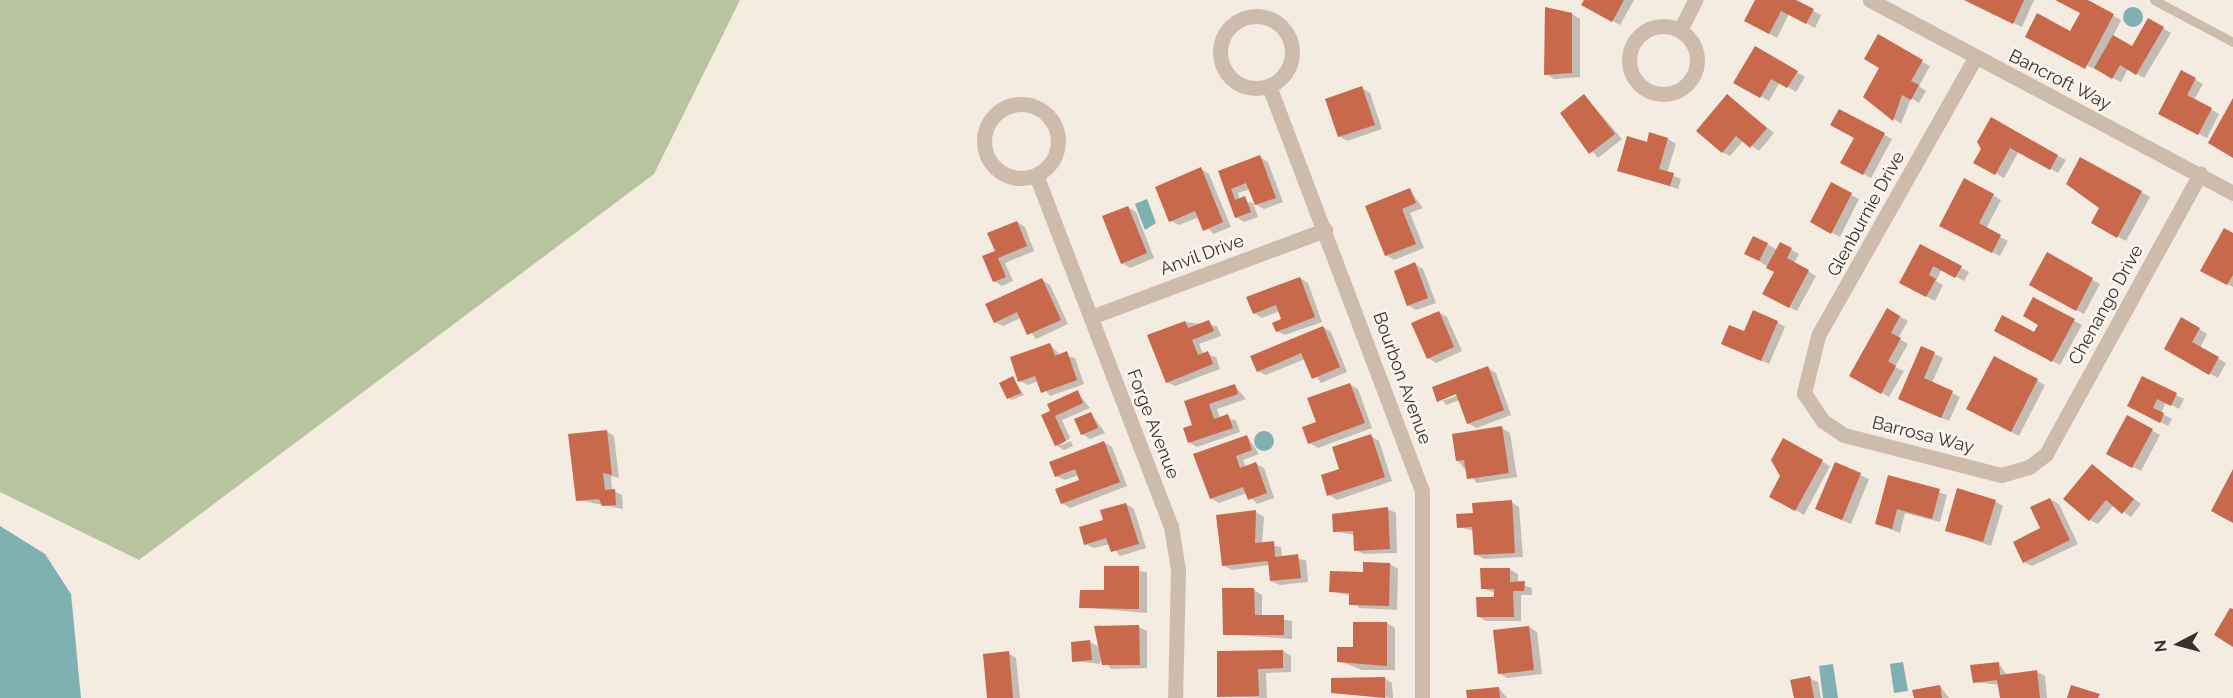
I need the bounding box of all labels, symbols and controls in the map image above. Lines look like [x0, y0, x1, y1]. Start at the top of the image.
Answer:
street label: Bancroft Way [2005, 45, 2115, 115]
street label: Glenburnie Drive [1823, 148, 1909, 280]
street label: Anvil Drive [1157, 230, 1247, 280]
street label: Chenango Drive [2064, 241, 2148, 369]
street label: Bourbon Avenue [1368, 309, 1436, 447]
street label: Forge Avenue [1122, 366, 1184, 482]
street label: Barrosa Way [1869, 412, 1977, 458]
north arrow [2149, 614, 2209, 674]
text: N [2151, 639, 2171, 653]

